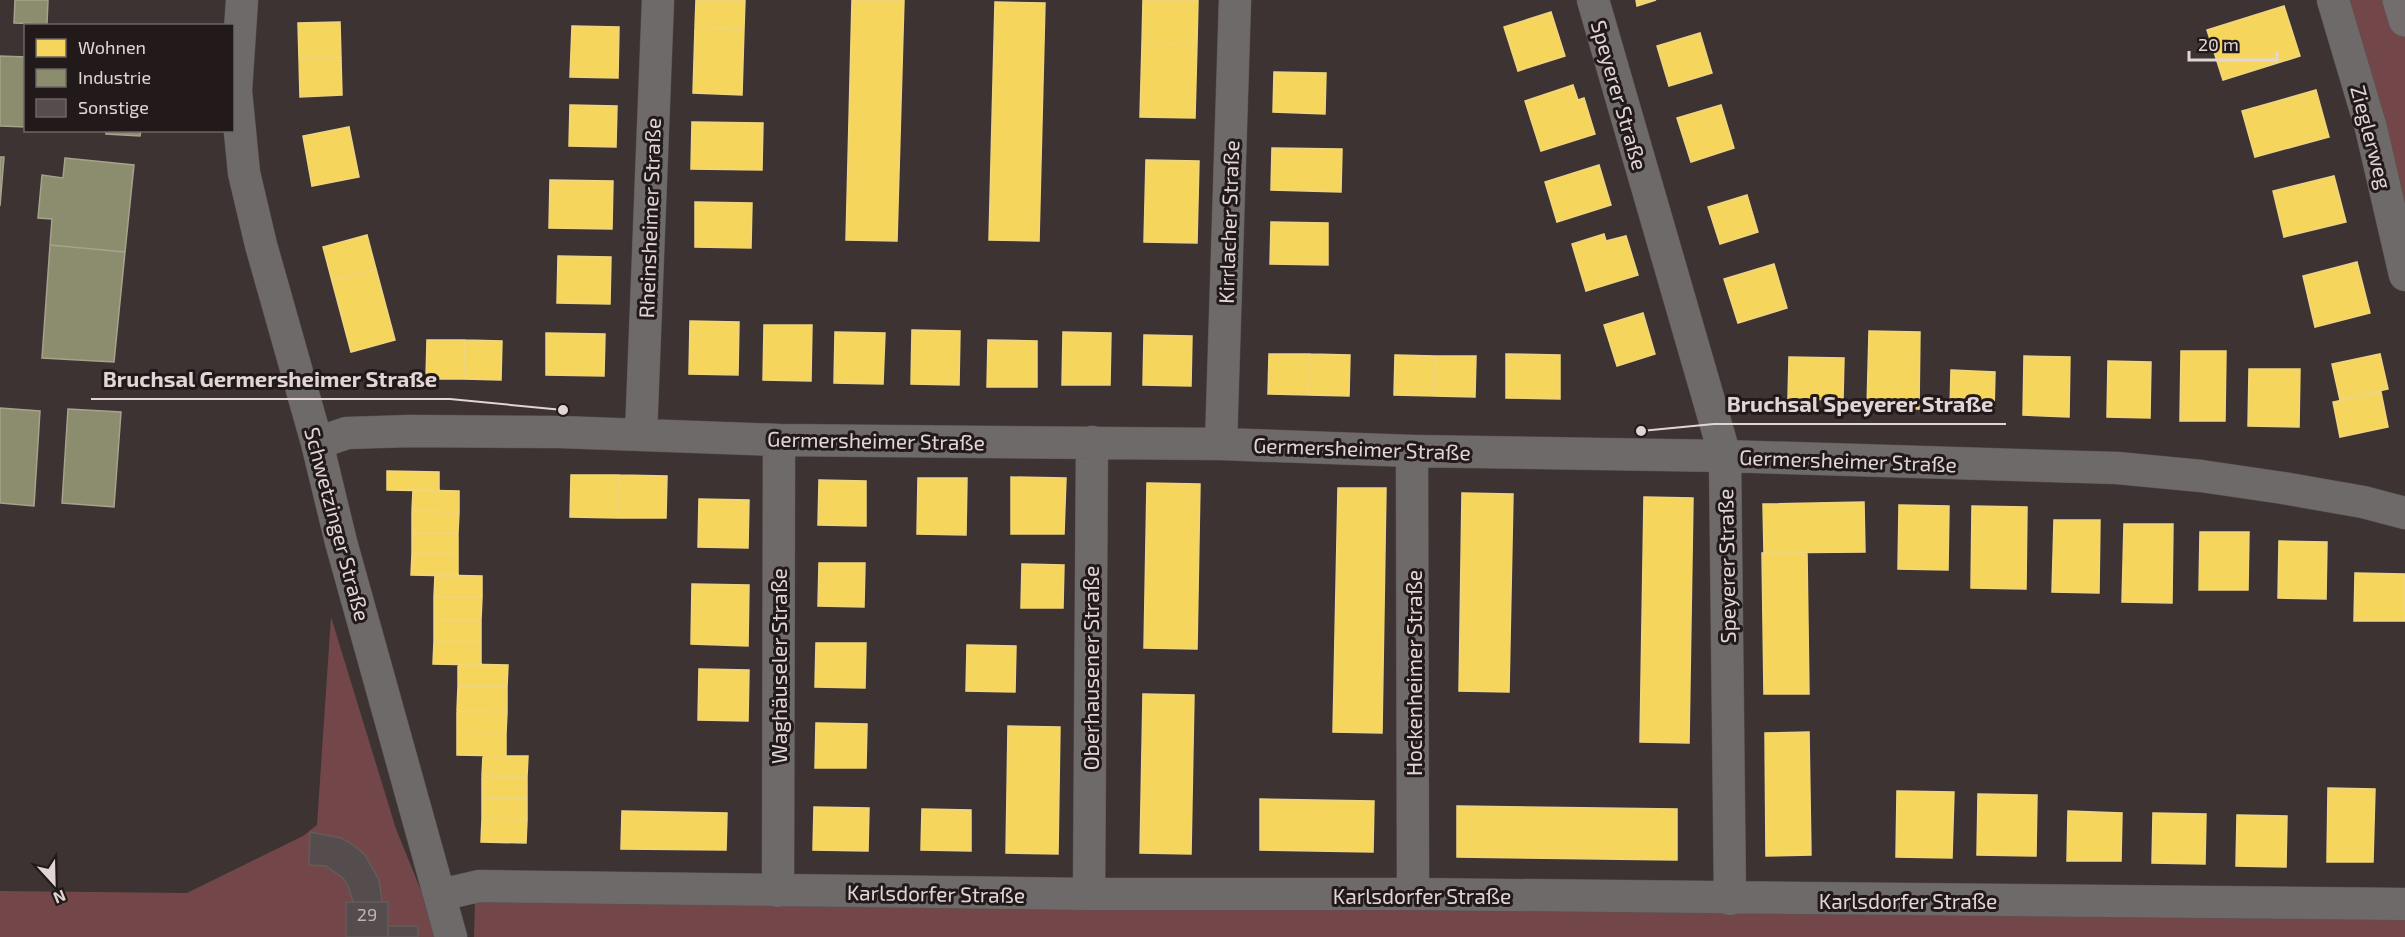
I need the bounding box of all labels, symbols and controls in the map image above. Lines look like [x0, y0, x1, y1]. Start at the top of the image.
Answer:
street label: Speyerer Straße [1587, 17, 1653, 173]
legend [24, 24, 234, 132]
scale bar [2189, 24, 2278, 62]
text: 20 m [2198, 33, 2239, 55]
text: Wohnen [78, 36, 146, 58]
text: Industrie [78, 66, 151, 88]
street label: Zieglerweg [2346, 82, 2398, 192]
text: Sonstige [78, 96, 149, 118]
street label: Rheinsheimer Straße [633, 117, 665, 319]
street label: Kirrlacher Straße [1213, 140, 1243, 304]
callout: Bruchsal Germersheimer Straße [91, 359, 450, 399]
text: Bruchsal Germersheimer Straße [103, 365, 437, 391]
callout: Bruchsal Speyerer Straße [1714, 384, 2006, 424]
text: Bruchsal Speyerer Straße [1727, 390, 1993, 417]
street label: Schwetzinger Straße [300, 424, 376, 624]
street label: Germersheimer Straße [767, 426, 985, 454]
street label: Germersheimer Straße [1253, 432, 1471, 464]
street label: Germersheimer Straße [1739, 444, 1957, 476]
street label: Speyerer Straße [1712, 488, 1740, 644]
street label: Oberhausener Straße [1078, 566, 1103, 770]
street label: Waghäuseler Straße [766, 568, 791, 764]
street label: Hockenheimer Straße [1401, 570, 1426, 776]
north arrow [24, 853, 84, 913]
street label: Karlsdorfer Straße [847, 879, 1025, 907]
street label: Karlsdorfer Straße [1333, 883, 1511, 908]
text: N [51, 886, 69, 908]
street label: Karlsdorfer Straße [1819, 888, 1997, 913]
house number: 29 [357, 903, 377, 925]

